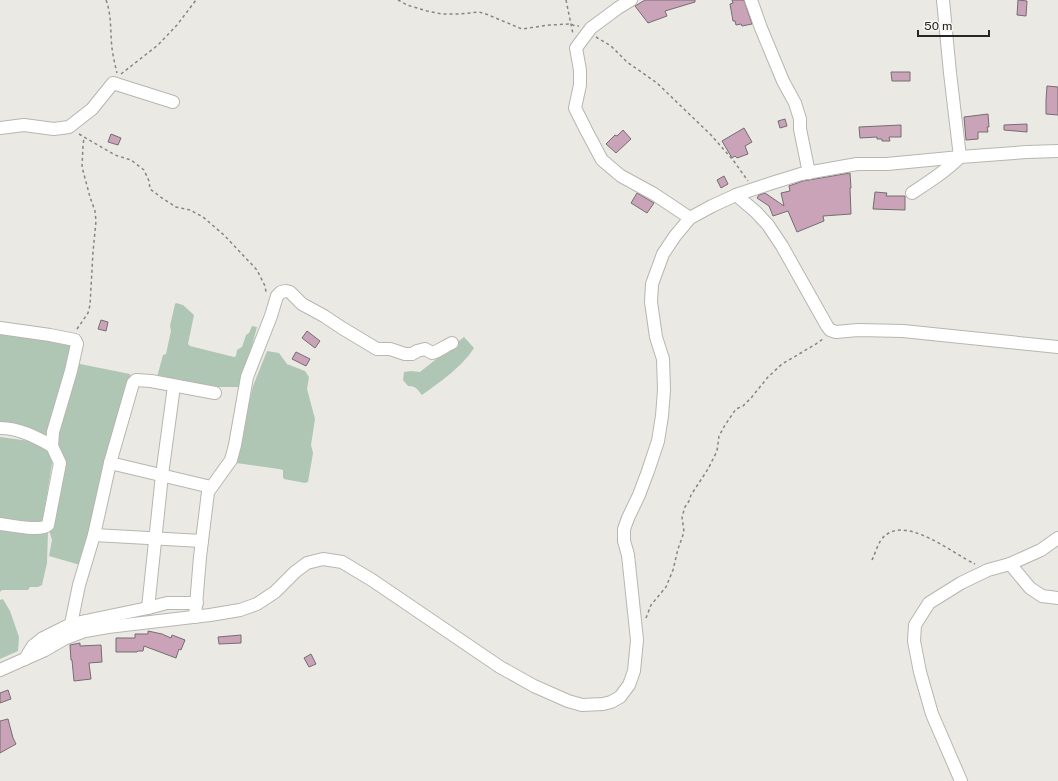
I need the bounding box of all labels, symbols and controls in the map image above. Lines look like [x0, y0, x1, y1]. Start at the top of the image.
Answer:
scale bar [918, 12, 989, 38]
text: 50 m [924, 19, 952, 33]

